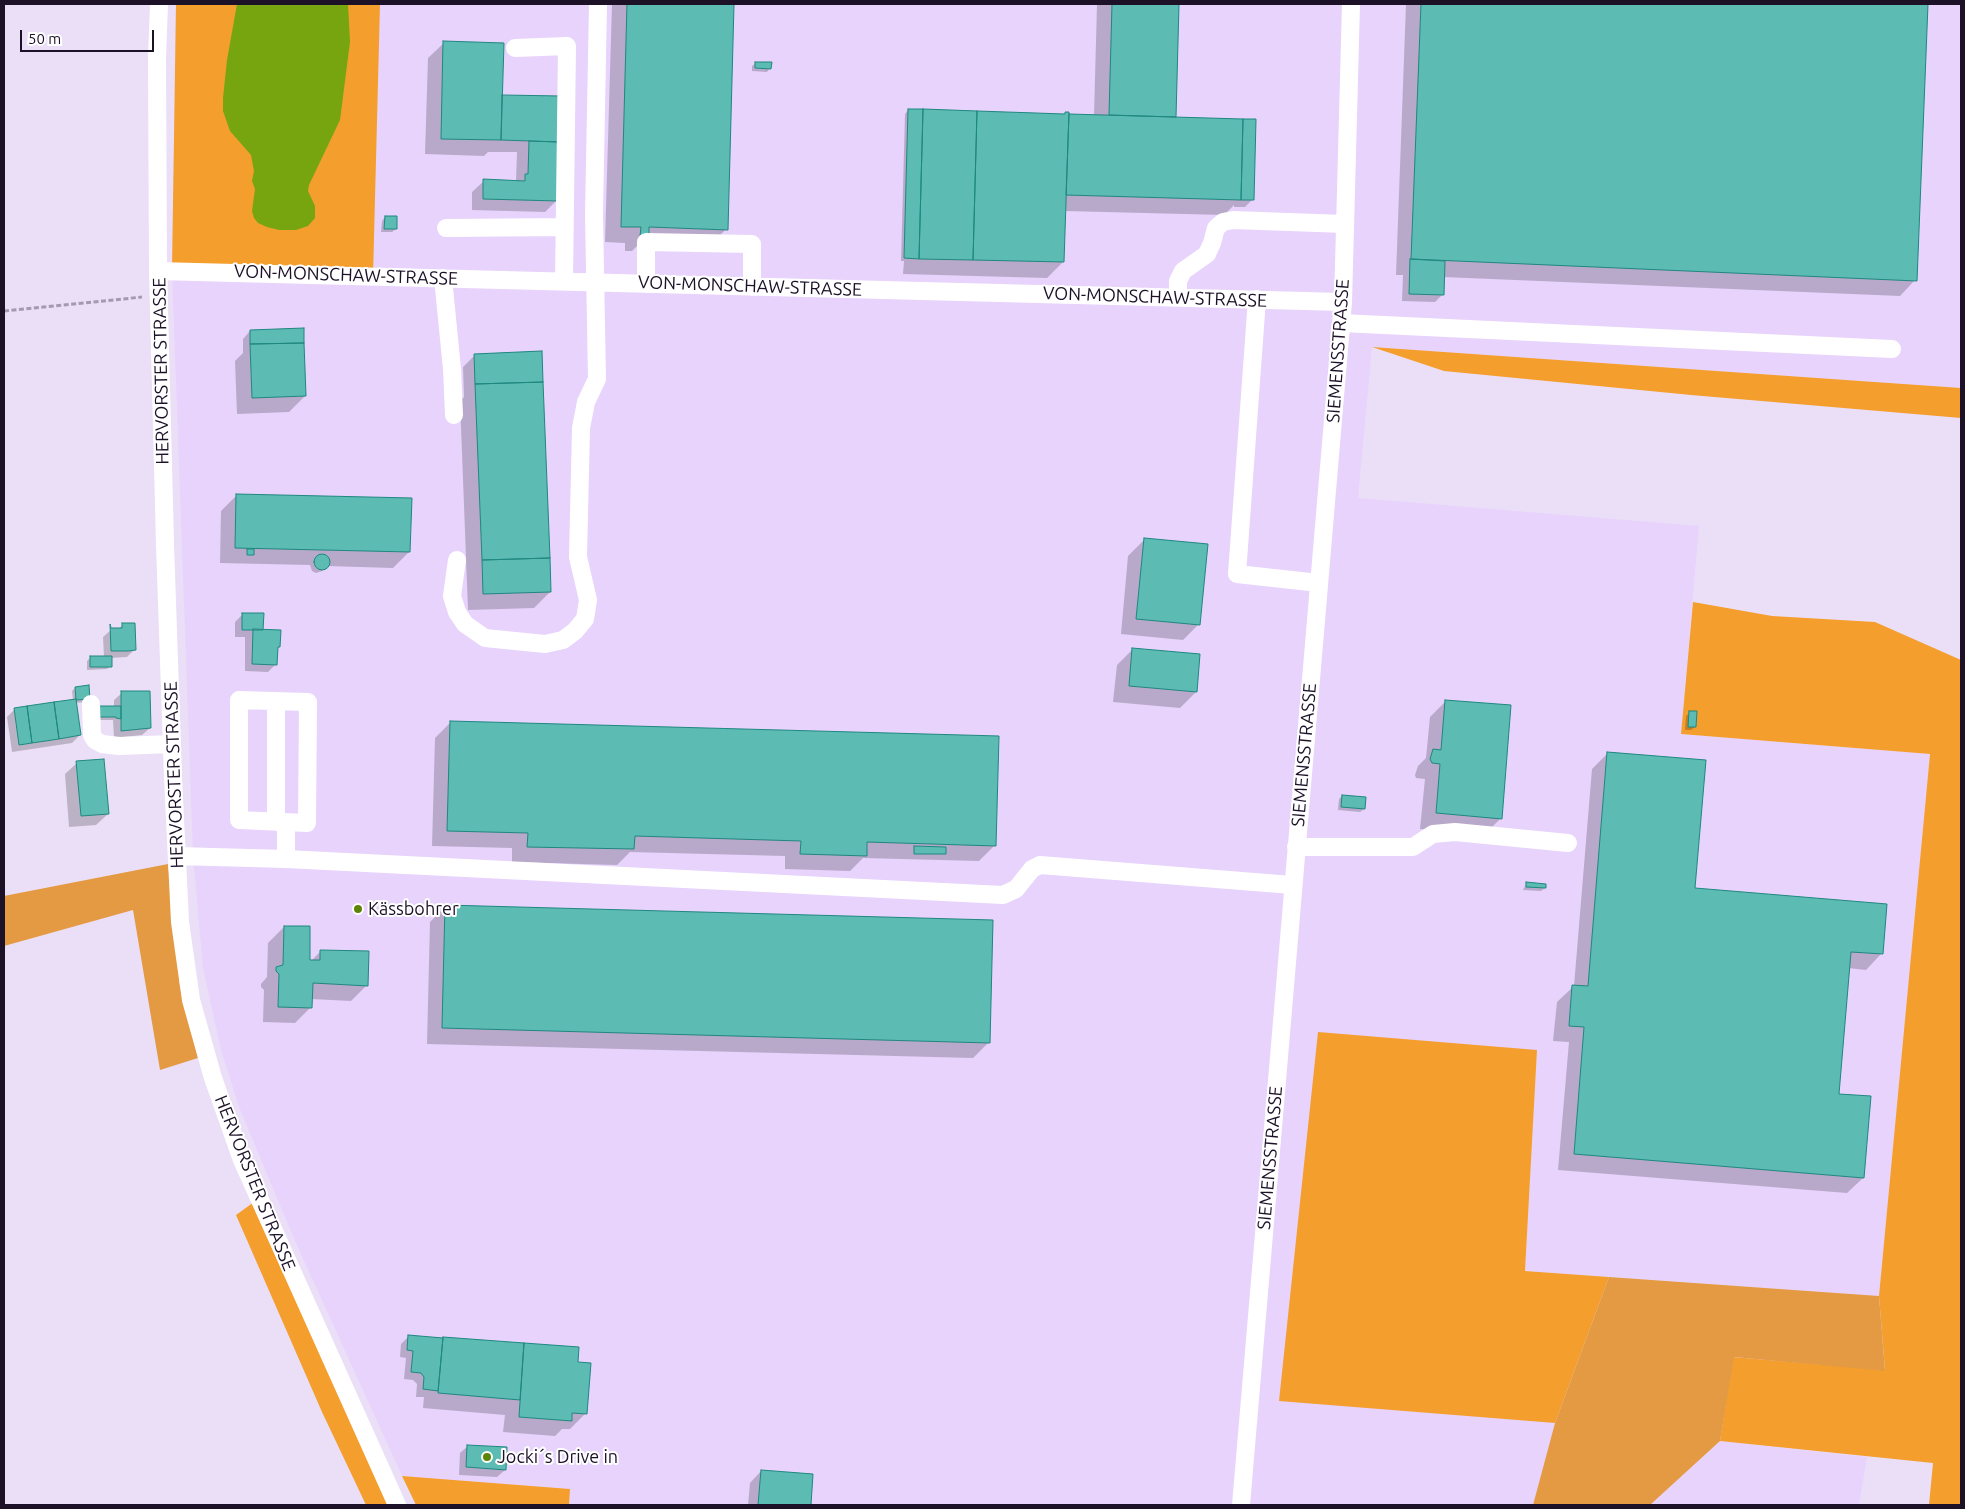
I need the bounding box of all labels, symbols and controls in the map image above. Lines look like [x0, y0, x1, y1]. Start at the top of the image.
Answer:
scale bar [22, 20, 156, 52]
text: 50 m [28, 30, 61, 47]
street label: VON-MONSCHAW-STRASSE [234, 260, 458, 290]
street label: VON-MONSCHAW-STRASSE [638, 271, 862, 301]
street label: HERVORSTER STRASSE [149, 277, 173, 465]
street label: SIEMENSSTRASSE [1322, 278, 1354, 424]
street label: VON-MONSCHAW-STRASSE [1043, 282, 1267, 312]
street label: HERVORSTER STRASSE [160, 681, 188, 869]
street label: SIEMENSSTRASSE [1287, 682, 1321, 828]
place label: Kässbohrer [368, 898, 459, 920]
marker: Kässbohrer [352, 903, 364, 915]
street label: SIEMENSSTRASSE [1253, 1085, 1287, 1231]
street label: HERVORSTER STRASSE [210, 1092, 300, 1274]
place label: Jocki´s Drive in [497, 1446, 618, 1468]
marker: Jocki´s Drive in [481, 1451, 493, 1463]

